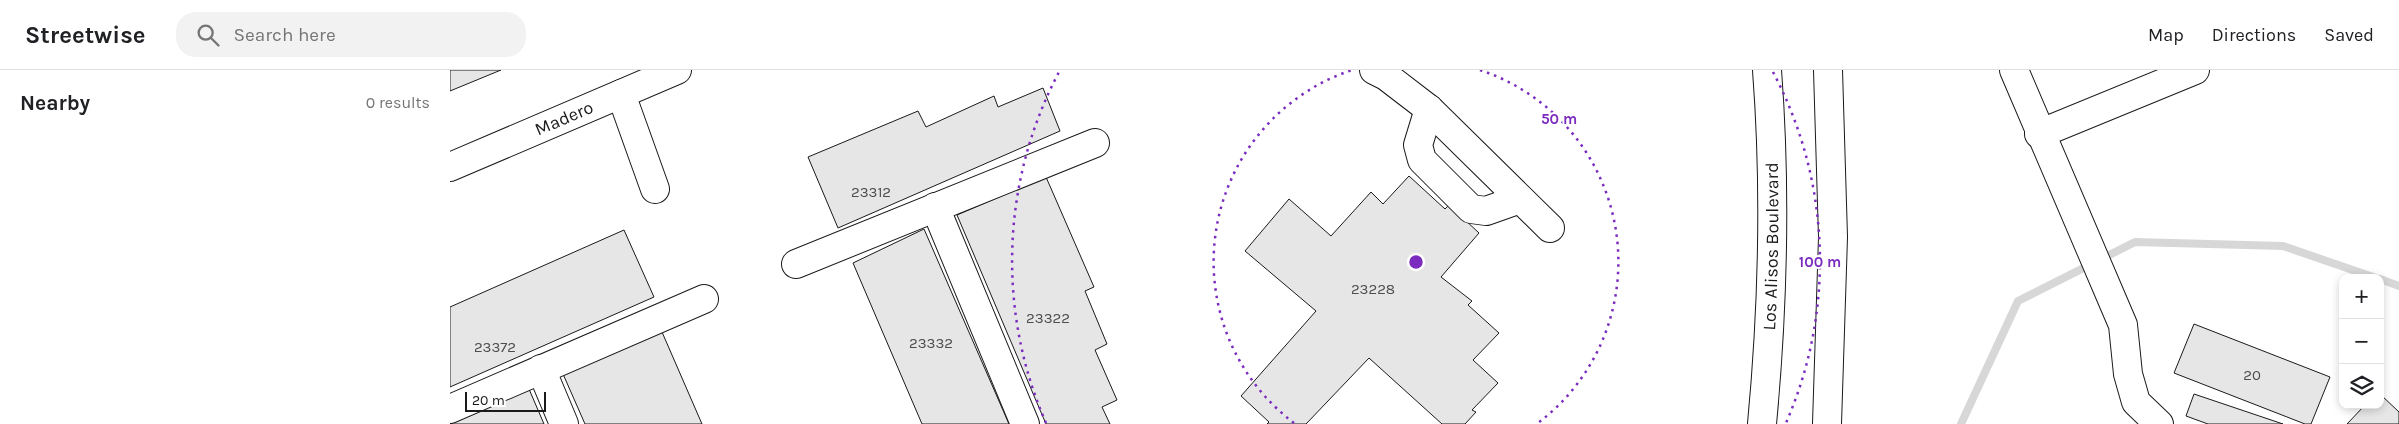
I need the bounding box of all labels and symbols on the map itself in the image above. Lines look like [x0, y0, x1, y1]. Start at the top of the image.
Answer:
street label: Madero [531, 96, 597, 140]
text: 50 m [1541, 110, 1577, 128]
street label: Los Alisos Boulevard [1758, 162, 1783, 331]
house number: 23312 [851, 183, 891, 201]
centre of rings [1407, 253, 1425, 271]
text: 100 m [1799, 253, 1841, 271]
house number: 23228 [1351, 280, 1395, 298]
house number: 23322 [1026, 309, 1070, 327]
house number: 23332 [909, 334, 953, 352]
house number: 23372 [474, 338, 516, 356]
house number: 20 [2243, 366, 2261, 384]
scale bar [465, 389, 546, 412]

